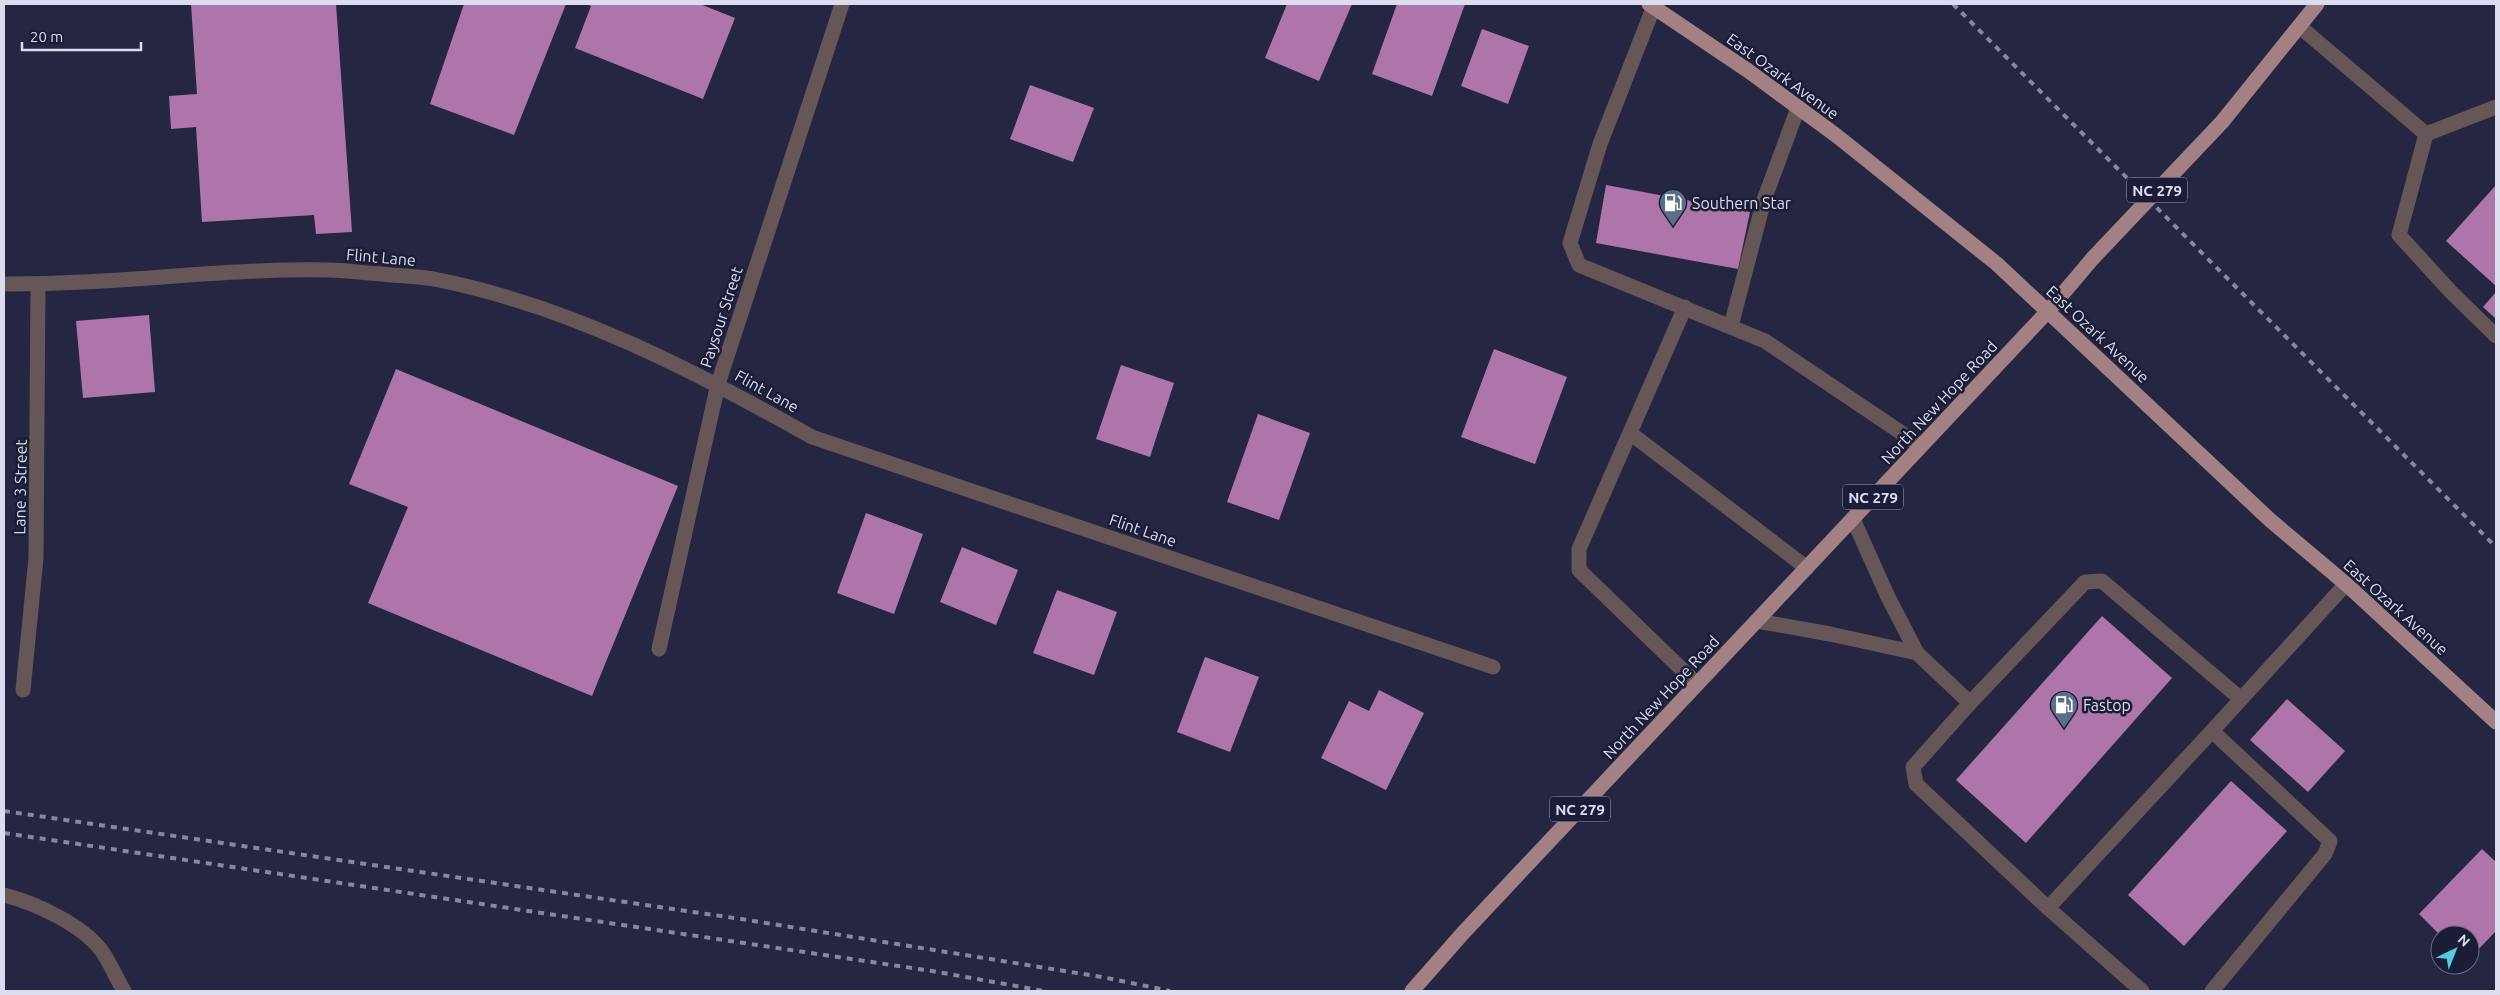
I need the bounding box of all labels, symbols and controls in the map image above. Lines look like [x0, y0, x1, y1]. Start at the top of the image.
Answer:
scale bar [22, 20, 141, 52]
text: 20 m [30, 28, 63, 45]
street label: East Ozark Avenue [1724, 29, 1842, 123]
road number: NC 279 [2127, 178, 2187, 202]
fuel station icon: Southern Star [1658, 188, 1688, 227]
place label: Southern Star [1692, 194, 1791, 212]
street label: Flint Lane [345, 245, 417, 269]
street label: Paysour Street [696, 264, 746, 370]
street label: East Ozark Avenue [2043, 282, 2153, 386]
street label: North New Hope Road [1877, 337, 2001, 467]
street label: Flint Lane [732, 366, 802, 416]
street label: Lane 3 Street [10, 438, 30, 535]
road number: NC 279 [1843, 484, 1903, 510]
street label: Flint Lane [1107, 510, 1179, 550]
street label: East Ozark Avenue [2340, 556, 2452, 658]
street label: North New Hope Road [1599, 632, 1723, 762]
fuel station icon: Fastop [2049, 690, 2079, 729]
place label: Fastop [2083, 696, 2131, 714]
road number: NC 279 [1550, 796, 1610, 822]
north arrow [2430, 925, 2480, 975]
text: N [2455, 931, 2473, 950]

